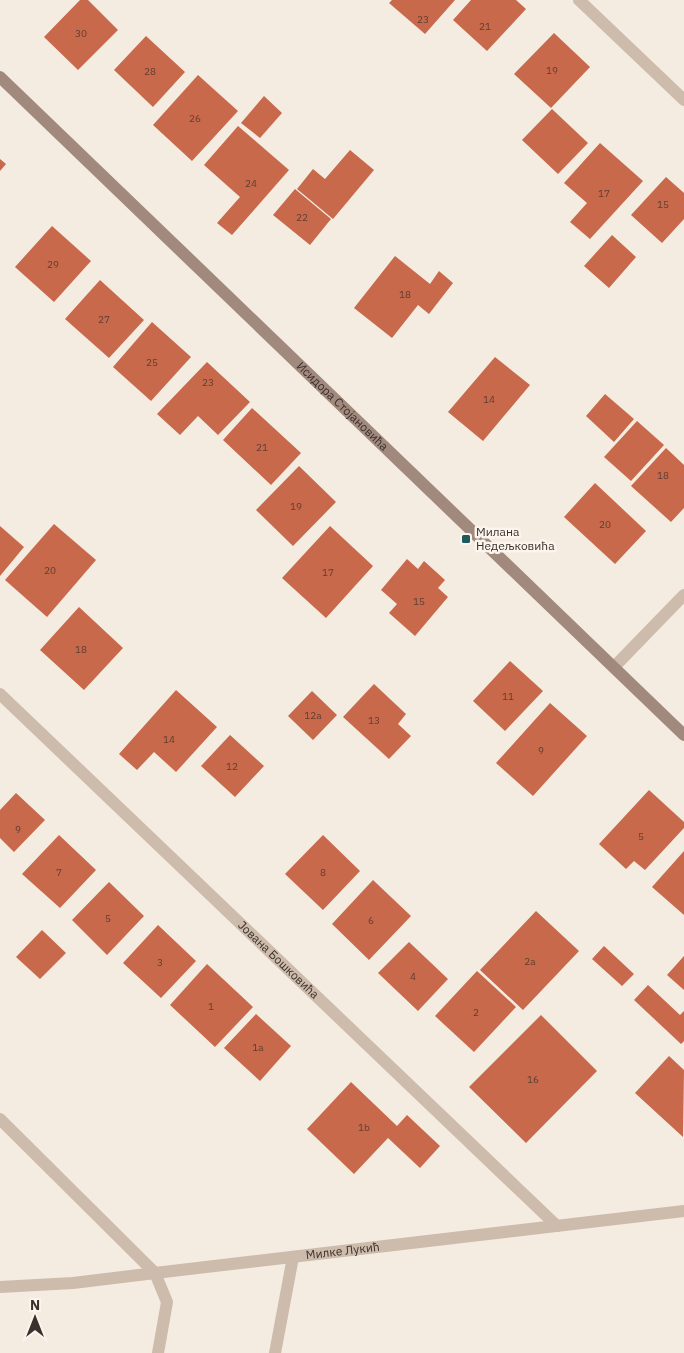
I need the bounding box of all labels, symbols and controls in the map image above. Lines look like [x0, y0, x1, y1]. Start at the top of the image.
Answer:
house number: 23 [417, 13, 429, 26]
house number: 21 [479, 20, 491, 33]
house number: 30 [75, 27, 87, 40]
house number: 19 [546, 64, 558, 77]
house number: 28 [144, 65, 156, 78]
house number: 26 [189, 112, 201, 125]
house number: 24 [245, 177, 257, 190]
house number: 17 [598, 187, 610, 200]
house number: 15 [657, 198, 669, 211]
house number: 22 [296, 211, 308, 224]
house number: 29 [47, 258, 59, 271]
house number: 18 [399, 288, 411, 301]
house number: 27 [98, 313, 110, 326]
house number: 25 [146, 356, 158, 369]
street label: Исидора Стојановића [294, 358, 392, 454]
house number: 23 [202, 376, 214, 389]
house number: 14 [483, 393, 495, 406]
house number: 21 [256, 441, 268, 454]
house number: 18 [657, 469, 669, 482]
house number: 19 [290, 500, 302, 513]
house number: 20 [599, 518, 611, 531]
place label: Милана Недељковића [476, 524, 555, 553]
marker: Милана Недељковића [460, 533, 472, 545]
house number: 20 [44, 564, 56, 577]
house number: 17 [322, 566, 334, 579]
house number: 15 [413, 595, 425, 608]
house number: 18 [75, 643, 87, 656]
house number: 11 [502, 690, 514, 703]
house number: 12a [304, 709, 322, 722]
house number: 13 [368, 714, 380, 727]
house number: 14 [163, 733, 175, 746]
house number: 9 [538, 744, 544, 757]
house number: 12 [226, 760, 238, 773]
house number: 9 [15, 823, 21, 836]
house number: 5 [638, 830, 644, 843]
house number: 7 [56, 866, 62, 879]
house number: 8 [320, 866, 326, 879]
house number: 5 [105, 912, 111, 925]
house number: 6 [368, 914, 374, 927]
street label: Јована Бошковића [235, 917, 323, 1002]
house number: 2a [524, 955, 536, 968]
house number: 3 [157, 956, 163, 969]
house number: 4 [410, 970, 416, 983]
house number: 1 [208, 1000, 214, 1013]
house number: 2 [473, 1006, 479, 1019]
house number: 1a [252, 1041, 264, 1054]
house number: 16 [527, 1073, 539, 1086]
house number: 1b [358, 1121, 370, 1134]
street label: Милке Лукић [305, 1239, 380, 1262]
north arrow [10, 1293, 60, 1343]
text: N [30, 1296, 40, 1314]

